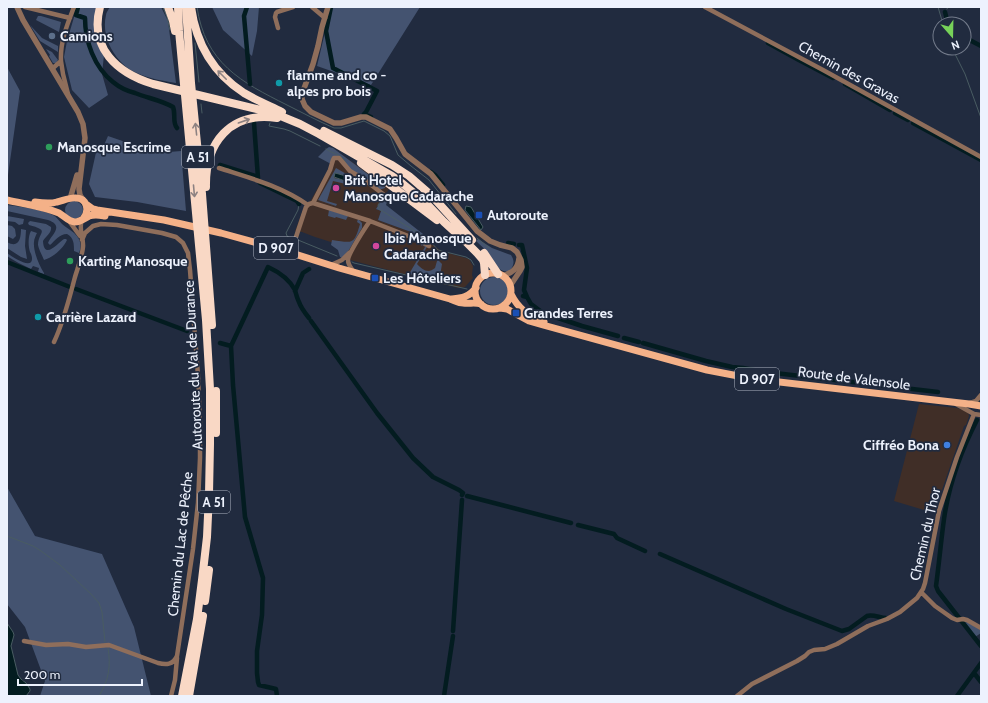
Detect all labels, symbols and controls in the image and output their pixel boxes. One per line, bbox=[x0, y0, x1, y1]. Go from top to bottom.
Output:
north arrow bbox=[932, 16, 972, 56]
place label: Camions bbox=[60, 27, 113, 45]
marker: Camions bbox=[47, 31, 57, 41]
street label: Chemin des Gravas bbox=[795, 37, 903, 107]
text: N bbox=[949, 37, 961, 53]
place label: flamme and co - alpes pro bois bbox=[287, 66, 386, 100]
one-way arrow bbox=[217, 70, 227, 80]
marker: flamme and co - alpes pro bois bbox=[274, 78, 284, 88]
one-way arrow bbox=[238, 116, 250, 124]
one-way arrow bbox=[192, 123, 199, 136]
place label: Manosque Escrime bbox=[57, 138, 171, 156]
marker: Manosque Escrime bbox=[44, 142, 54, 152]
road number: A 51 bbox=[182, 146, 214, 168]
place label: Brit Hotel Manosque Cadarache bbox=[344, 171, 474, 205]
marker: Brit Hotel Manosque Cadarache bbox=[331, 183, 341, 193]
one-way arrow bbox=[190, 184, 198, 197]
place label: Autoroute bbox=[487, 206, 548, 224]
marker: Autoroute bbox=[474, 210, 484, 220]
place label: Ibis Manosque Cadarache bbox=[384, 229, 471, 263]
road number: D 907 bbox=[254, 237, 298, 259]
marker: Ibis Manosque Cadarache bbox=[371, 241, 381, 251]
place label: Karting Manosque bbox=[78, 252, 188, 270]
marker: Karting Manosque bbox=[65, 256, 75, 266]
place label: Les Hôteliers bbox=[383, 269, 461, 287]
marker: Les Hôteliers bbox=[370, 273, 380, 283]
street label: Autoroute du Val de Durance bbox=[180, 280, 206, 450]
place label: Grandes Terres bbox=[524, 304, 613, 322]
place label: Carrière Lazard bbox=[46, 308, 136, 326]
marker: Grandes Terres bbox=[511, 308, 521, 318]
marker: Carrière Lazard bbox=[33, 312, 43, 322]
street label: Route de Valensole bbox=[797, 362, 911, 394]
road number: D 907 bbox=[735, 368, 779, 390]
place label: Ciffréo Bona bbox=[863, 436, 939, 454]
marker: Ciffréo Bona bbox=[942, 440, 952, 450]
street label: Chemin du Lac de Pêche bbox=[163, 471, 197, 617]
street label: Chemin du Thor bbox=[906, 485, 945, 582]
road number: A 51 bbox=[198, 491, 230, 513]
scale bar bbox=[18, 661, 142, 687]
text: 200 m bbox=[24, 667, 60, 682]

